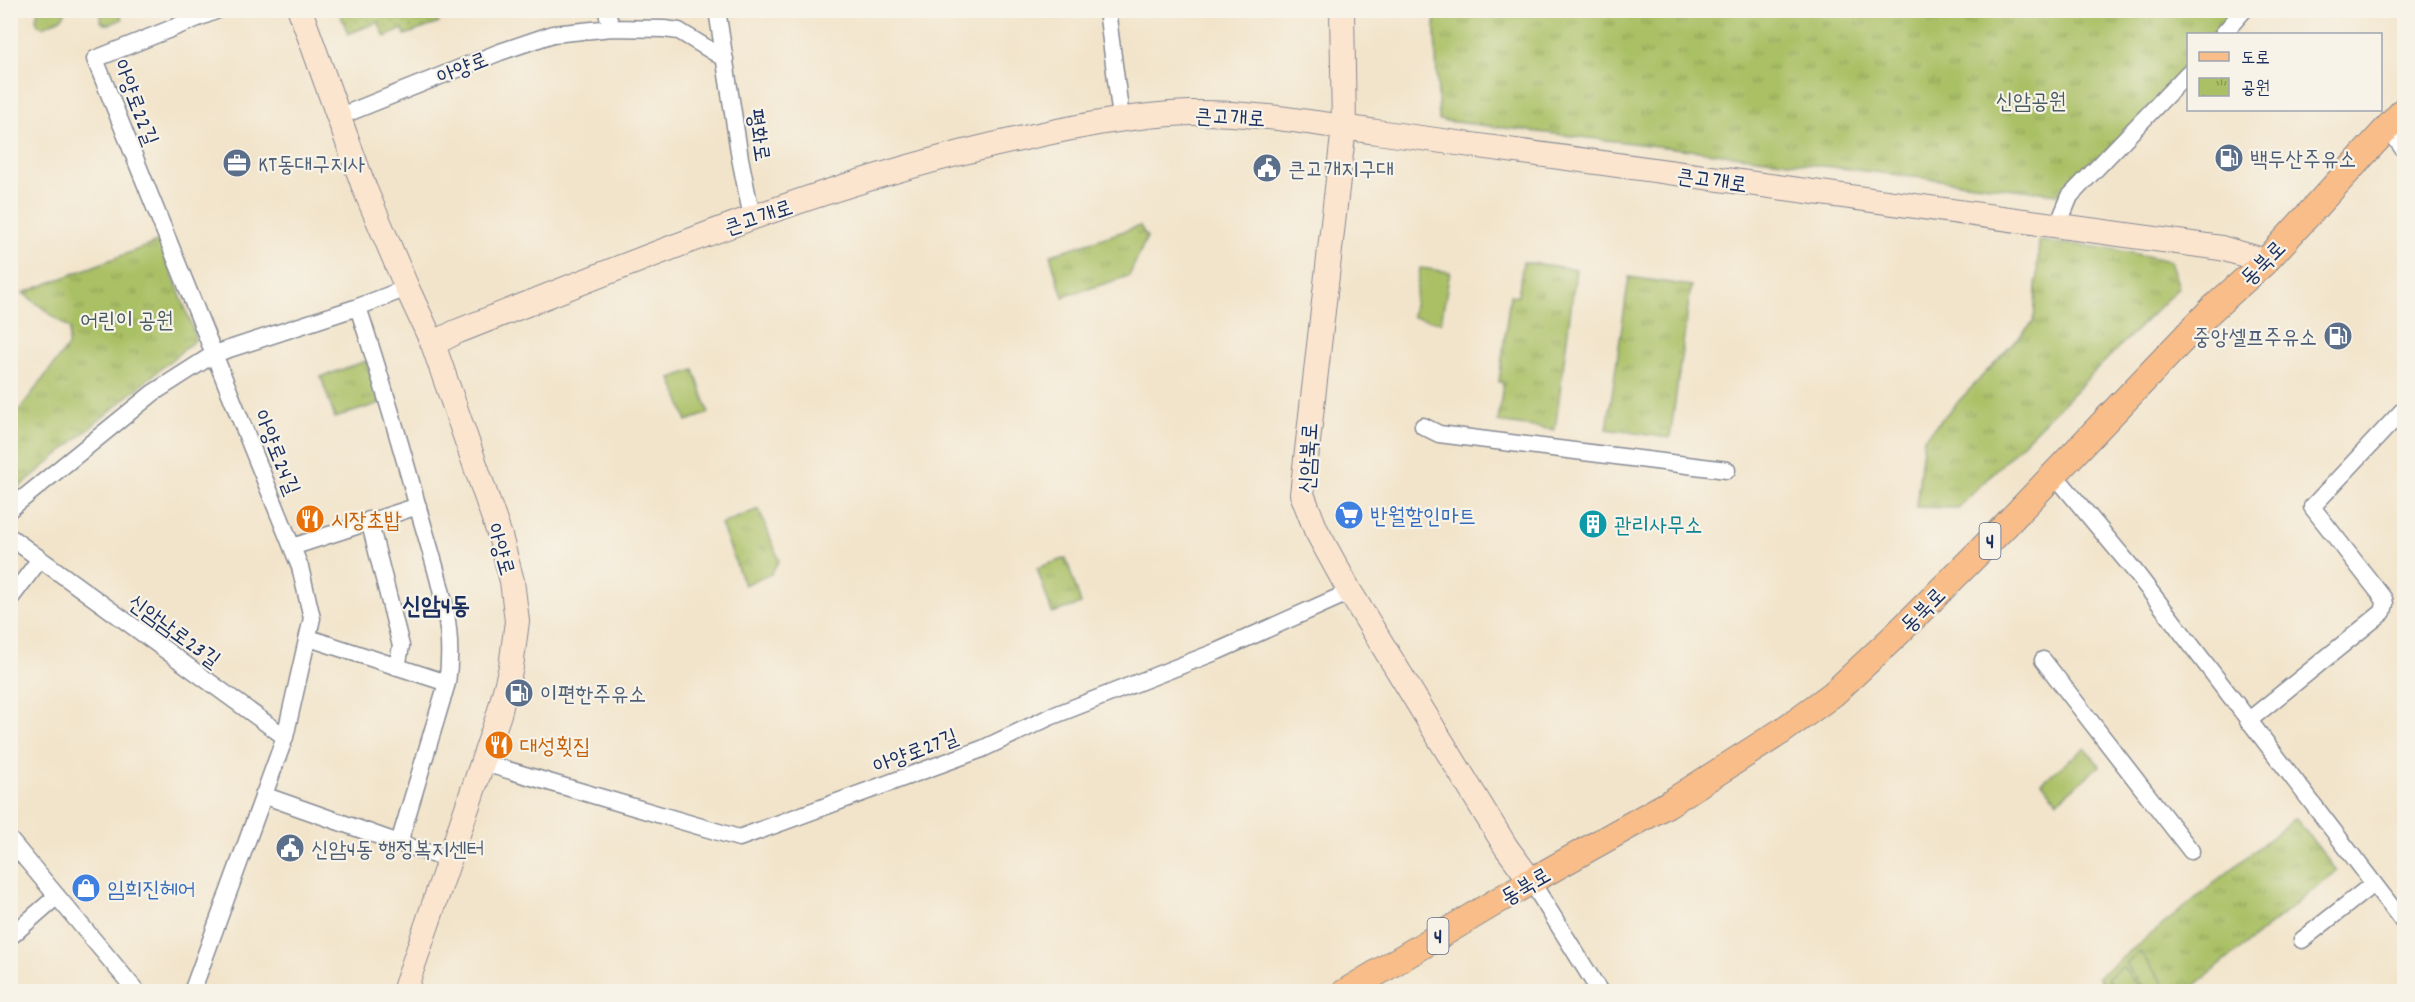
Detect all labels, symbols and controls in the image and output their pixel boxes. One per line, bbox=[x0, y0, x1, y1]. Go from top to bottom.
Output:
legend bbox=[2187, 33, 2382, 111]
street label: 아양로 bbox=[433, 46, 494, 95]
text: 도로 bbox=[2241, 47, 2270, 72]
street label: 아양로22길 bbox=[103, 56, 164, 151]
text: 공원 bbox=[2241, 77, 2270, 102]
park label: 신암공원 bbox=[1996, 88, 2066, 119]
street label: 큰고개로 bbox=[1194, 102, 1266, 137]
street label: 평화로 bbox=[737, 107, 776, 164]
fuel station icon: 백두산주유소 bbox=[2213, 142, 2245, 174]
place label: 백두산주유소 bbox=[2250, 146, 2356, 177]
office icon: KT동대구지사 bbox=[221, 147, 253, 179]
place label: KT동대구지사 bbox=[258, 151, 365, 182]
public building icon: 큰고개지구대 bbox=[1251, 152, 1283, 184]
place label: 큰고개지구대 bbox=[1288, 156, 1394, 187]
street label: 큰고개로 bbox=[1674, 162, 1749, 203]
street label: 큰고개로 bbox=[721, 194, 798, 245]
street label: 동북로 bbox=[2235, 235, 2294, 294]
park label: 어린이 공원 bbox=[80, 307, 174, 338]
fuel station icon: 중앙셀프주유소 bbox=[2322, 320, 2354, 352]
place label: 중앙셀프주유소 bbox=[2193, 324, 2317, 355]
street label: 아양로24길 bbox=[244, 406, 306, 501]
street label: 신암북로 bbox=[1293, 422, 1328, 494]
supermarket icon: 반월할인마트 bbox=[1333, 499, 1365, 531]
restaurant icon: 시장초밥 bbox=[294, 503, 326, 535]
place label: 반월할인마트 bbox=[1370, 503, 1476, 534]
place label: 시장초밥 bbox=[331, 507, 402, 538]
building icon: 관리사무소 bbox=[1577, 508, 1609, 540]
place label: 관리사무소 bbox=[1614, 512, 1703, 543]
street label: 아양로 bbox=[476, 520, 521, 580]
road number: 4 bbox=[1980, 523, 2000, 559]
street label: 동북로 bbox=[1895, 582, 1954, 641]
street label: 신암남로23길 bbox=[120, 589, 226, 677]
district label: 신암4동 bbox=[402, 591, 470, 625]
fuel station icon: 이편한주유소 bbox=[503, 677, 535, 709]
place label: 이편한주유소 bbox=[540, 681, 646, 712]
street label: 아양로27길 bbox=[869, 723, 964, 784]
restaurant icon: 대성횟집 bbox=[483, 729, 515, 761]
place label: 대성횟집 bbox=[520, 733, 591, 764]
public building icon: 신암4동 행정복지센터 bbox=[274, 832, 306, 864]
place label: 신암4동 행정복지센터 bbox=[311, 836, 485, 867]
street label: 동북로 bbox=[1496, 861, 1557, 915]
shop icon: 임희진헤어 bbox=[70, 872, 102, 904]
place label: 임희진헤어 bbox=[107, 876, 196, 907]
road number: 4 bbox=[1428, 918, 1448, 954]

